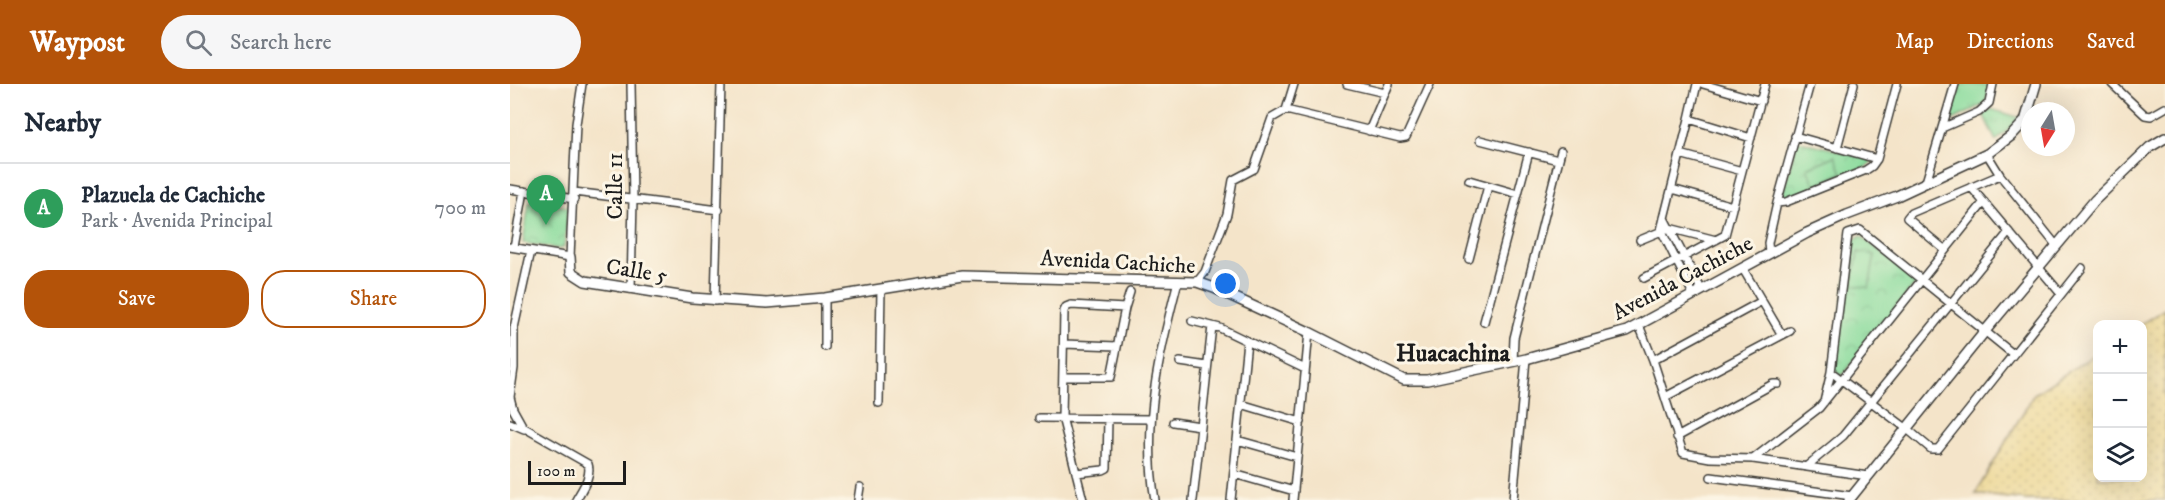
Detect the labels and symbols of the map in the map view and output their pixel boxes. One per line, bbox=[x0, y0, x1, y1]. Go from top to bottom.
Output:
north arrow bbox=[2021, 102, 2075, 156]
street label: Calle 11 bbox=[602, 152, 629, 220]
pin: A bbox=[526, 176, 566, 225]
street label: Avenida Cachiche bbox=[1608, 230, 1758, 327]
street label: Avenida Cachiche bbox=[1040, 245, 1196, 280]
street label: Calle 5 bbox=[604, 253, 669, 290]
your location bbox=[1211, 269, 1240, 298]
district label: Huacachina bbox=[1396, 339, 1511, 369]
scale bar bbox=[528, 458, 626, 486]

